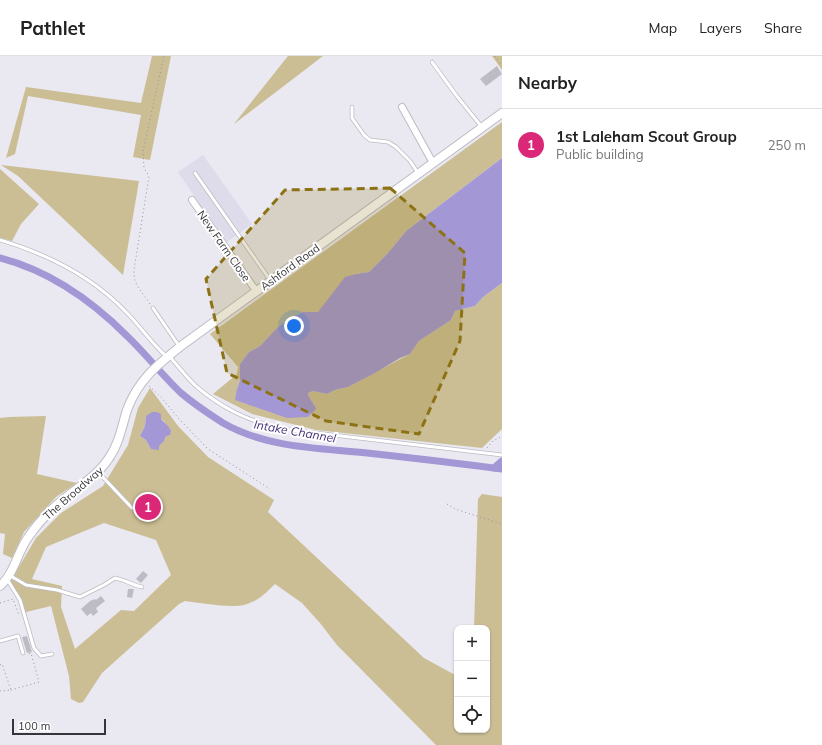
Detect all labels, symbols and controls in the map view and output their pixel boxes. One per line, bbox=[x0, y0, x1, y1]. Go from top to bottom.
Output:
text: Pathlet bbox=[20, 16, 85, 40]
text: Map bbox=[648, 19, 677, 37]
text: Layers bbox=[699, 19, 742, 37]
text: Share bbox=[764, 19, 802, 37]
text: Nearby bbox=[518, 72, 577, 93]
text: 1st Laleham Scout Group bbox=[556, 127, 737, 146]
text: 1 bbox=[527, 137, 535, 153]
text: 250 m bbox=[768, 137, 806, 153]
text: Public building bbox=[556, 146, 644, 162]
street label: New Farm Close bbox=[194, 208, 254, 284]
street label: Ashford Road bbox=[258, 241, 322, 293]
your location bbox=[284, 316, 304, 336]
water label: Intake Channel bbox=[253, 416, 337, 446]
street label: The Broadway bbox=[40, 463, 106, 523]
pin: 1 bbox=[135, 492, 161, 522]
map controls bbox=[454, 625, 490, 733]
button: + bbox=[454, 625, 490, 661]
button: − bbox=[454, 661, 490, 697]
button: locate bbox=[454, 697, 490, 733]
scale bar bbox=[12, 717, 106, 736]
text: 100 m bbox=[18, 719, 50, 733]

